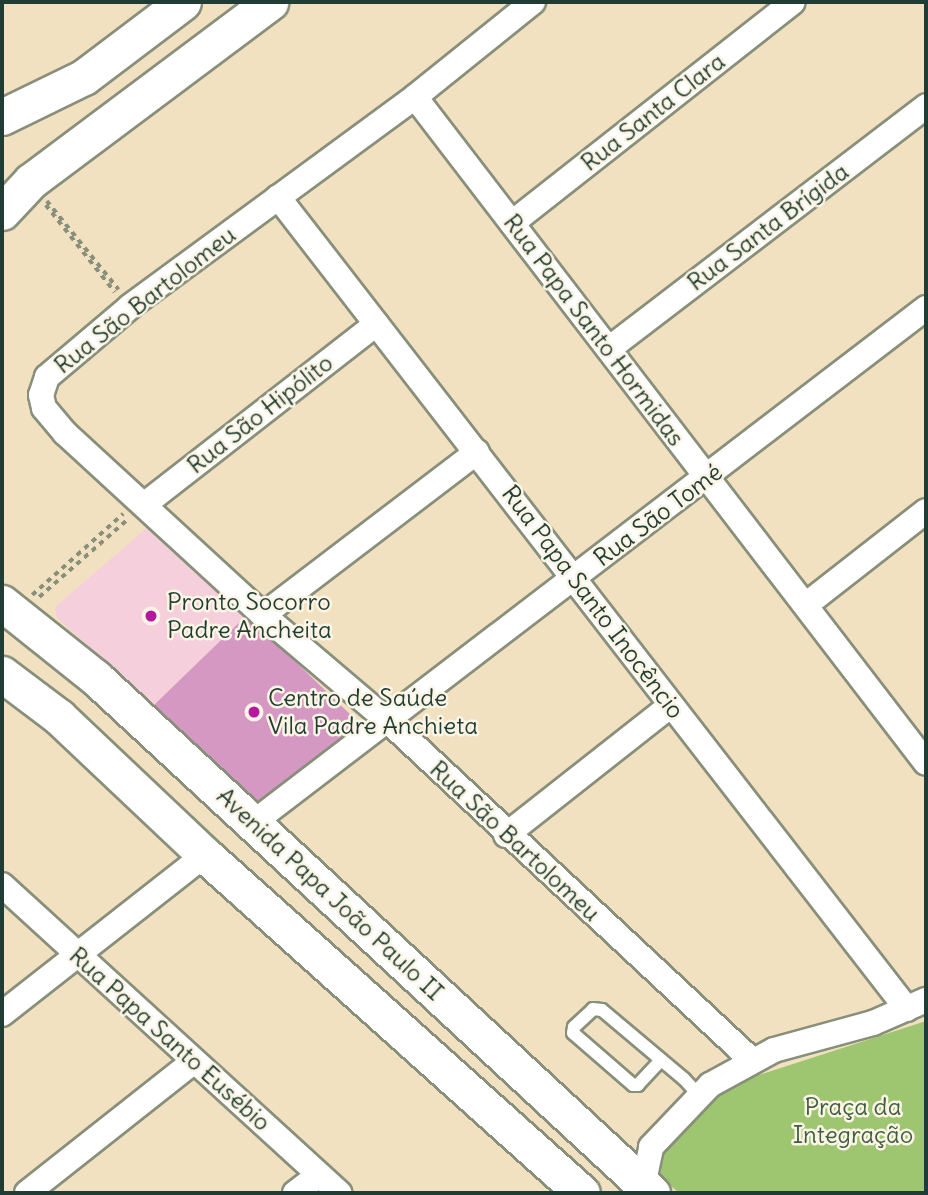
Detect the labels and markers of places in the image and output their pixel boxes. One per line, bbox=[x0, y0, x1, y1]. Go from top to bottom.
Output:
place label: Pronto Socorro Padre Ancheita bbox=[167, 588, 332, 644]
marker: Pronto Socorro Padre Ancheita bbox=[141, 606, 161, 626]
place label: Centro de Saúde Vila Padre Anchieta bbox=[268, 684, 478, 740]
marker: Centro de Saúde Vila Padre Anchieta bbox=[246, 704, 262, 720]

